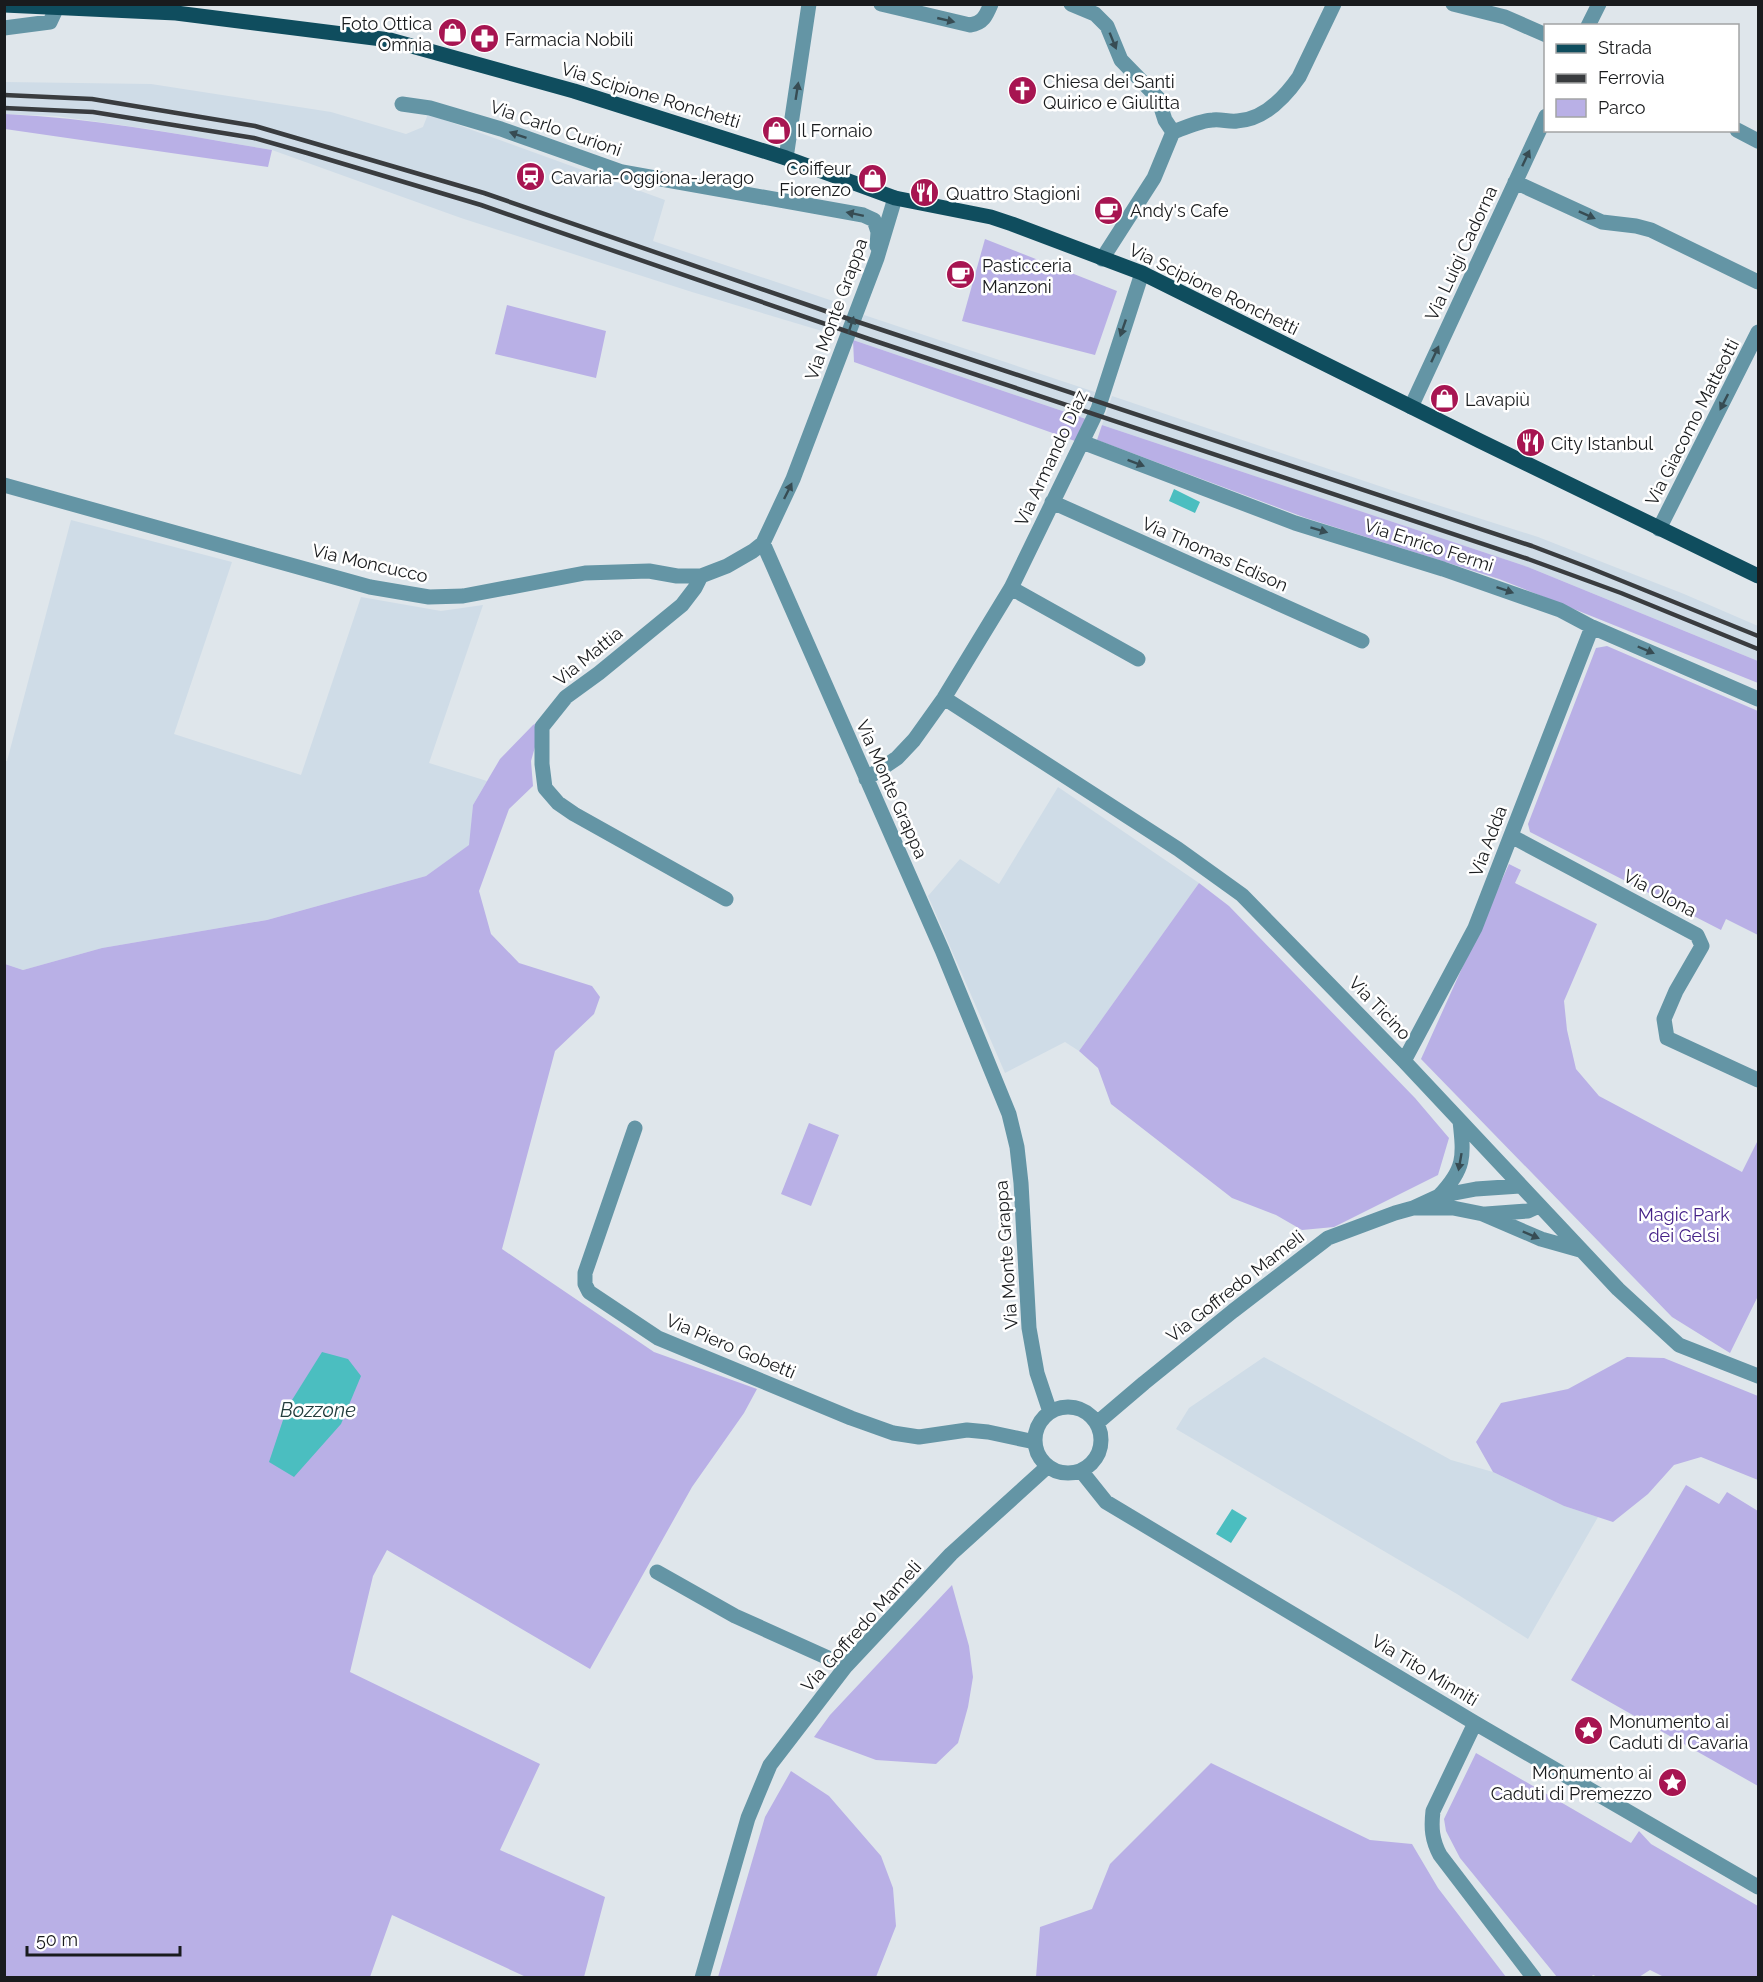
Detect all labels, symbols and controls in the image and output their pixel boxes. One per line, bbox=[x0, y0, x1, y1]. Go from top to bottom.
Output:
place label: Foto Ottica Omnia bbox=[341, 13, 432, 55]
one-way arrow bbox=[936, 15, 955, 25]
shop icon: Foto Ottica Omnia bbox=[437, 17, 469, 49]
pharmacy icon: Farmacia Nobili bbox=[468, 23, 500, 55]
legend bbox=[1544, 24, 1739, 132]
place label: Farmacia Nobili bbox=[505, 29, 633, 50]
one-way arrow bbox=[1109, 32, 1118, 50]
text: Strada bbox=[1598, 37, 1652, 58]
street label: Via Scipione Ronchetti bbox=[559, 58, 743, 132]
text: Ferrovia bbox=[1598, 67, 1665, 88]
place label: Chiesa dei Santi Quirico e Giulitta bbox=[1043, 71, 1180, 113]
church icon: Chiesa dei Santi Quirico e Giulitta bbox=[1006, 75, 1038, 107]
one-way arrow bbox=[792, 82, 801, 101]
street label: Via Carlo Curioni bbox=[488, 96, 624, 160]
text: Parco bbox=[1598, 97, 1646, 118]
shop icon: Il Fornaio bbox=[760, 114, 792, 146]
place label: Il Fornaio bbox=[797, 120, 873, 141]
one-way arrow bbox=[509, 130, 527, 139]
one-way arrow bbox=[1522, 149, 1531, 166]
place label: Coiffeur Fiorenzo bbox=[779, 158, 852, 200]
station icon: Cavaria-Oggiona-Jerago bbox=[514, 161, 546, 193]
shop icon: Coiffeur Fiorenzo bbox=[856, 162, 888, 194]
place label: Cavaria-Oggiona-Jerago bbox=[551, 167, 754, 188]
restaurant icon: Quattro Stagioni bbox=[909, 177, 941, 209]
street label: Via Luigi Cadorna bbox=[1421, 182, 1501, 324]
place label: Quattro Stagioni bbox=[946, 183, 1080, 204]
cafe icon: Andy's Cafe bbox=[1093, 194, 1125, 226]
place label: Andy's Cafe bbox=[1130, 200, 1229, 221]
one-way arrow bbox=[845, 209, 864, 218]
one-way arrow bbox=[1579, 211, 1596, 220]
street label: Via Monte Grappa bbox=[801, 235, 871, 383]
street label: Via Scipione Ronchetti bbox=[1126, 239, 1302, 339]
place label: Pasticceria Manzoni bbox=[982, 255, 1072, 297]
cafe icon: Pasticceria Manzoni bbox=[945, 259, 977, 291]
one-way arrow bbox=[847, 316, 856, 334]
one-way arrow bbox=[1118, 319, 1127, 337]
street label: Via Giacomo Matteotti bbox=[1641, 335, 1743, 509]
one-way arrow bbox=[1431, 345, 1440, 362]
shop icon: Lavapiù bbox=[1428, 383, 1460, 415]
street label: Via Armando Diaz bbox=[1010, 387, 1092, 529]
place label: Lavapiù bbox=[1465, 389, 1530, 410]
one-way arrow bbox=[1719, 394, 1729, 411]
restaurant icon: City Istanbul bbox=[1514, 427, 1546, 459]
place label: City Istanbul bbox=[1551, 433, 1653, 454]
one-way arrow bbox=[1127, 458, 1145, 468]
one-way arrow bbox=[784, 482, 793, 499]
street label: Via Thomas Edison bbox=[1139, 512, 1291, 596]
street label: Via Enrico Fermi bbox=[1362, 514, 1496, 576]
one-way arrow bbox=[1310, 526, 1328, 536]
street label: Via Moncucco bbox=[310, 539, 430, 587]
one-way arrow bbox=[1496, 586, 1514, 596]
street label: Via Mattia bbox=[550, 622, 626, 690]
one-way arrow bbox=[1637, 645, 1655, 655]
street label: Via Monte Grappa bbox=[852, 717, 932, 861]
street label: Via Adda bbox=[1465, 803, 1511, 879]
street label: Via Olona bbox=[1620, 865, 1700, 921]
street label: Via Ticino bbox=[1345, 972, 1416, 1044]
one-way arrow bbox=[1456, 1153, 1465, 1172]
street label: Via Monte Grappa bbox=[990, 1180, 1022, 1330]
park label: Magic Park dei Gelsi bbox=[1638, 1204, 1730, 1246]
street label: Via Goffredo Mameli bbox=[1162, 1226, 1308, 1346]
one-way arrow bbox=[1522, 1231, 1540, 1240]
street label: Via Piero Gobetti bbox=[663, 1309, 799, 1383]
water label: Bozzone bbox=[280, 1398, 356, 1422]
street label: Via Goffredo Mameli bbox=[797, 1556, 925, 1696]
street label: Via Tito Minniti bbox=[1368, 1630, 1482, 1710]
place label: Monumento ai Caduti di Cavaria bbox=[1609, 1711, 1748, 1753]
place icon: Monumento ai Caduti di Cavaria bbox=[1572, 1715, 1604, 1747]
place label: Monumento ai Caduti di Premezzo bbox=[1491, 1762, 1652, 1804]
place icon: Monumento ai Caduti di Premezzo bbox=[1657, 1766, 1689, 1798]
scale bar bbox=[27, 1919, 180, 1957]
text: 50 m bbox=[36, 1929, 78, 1950]

